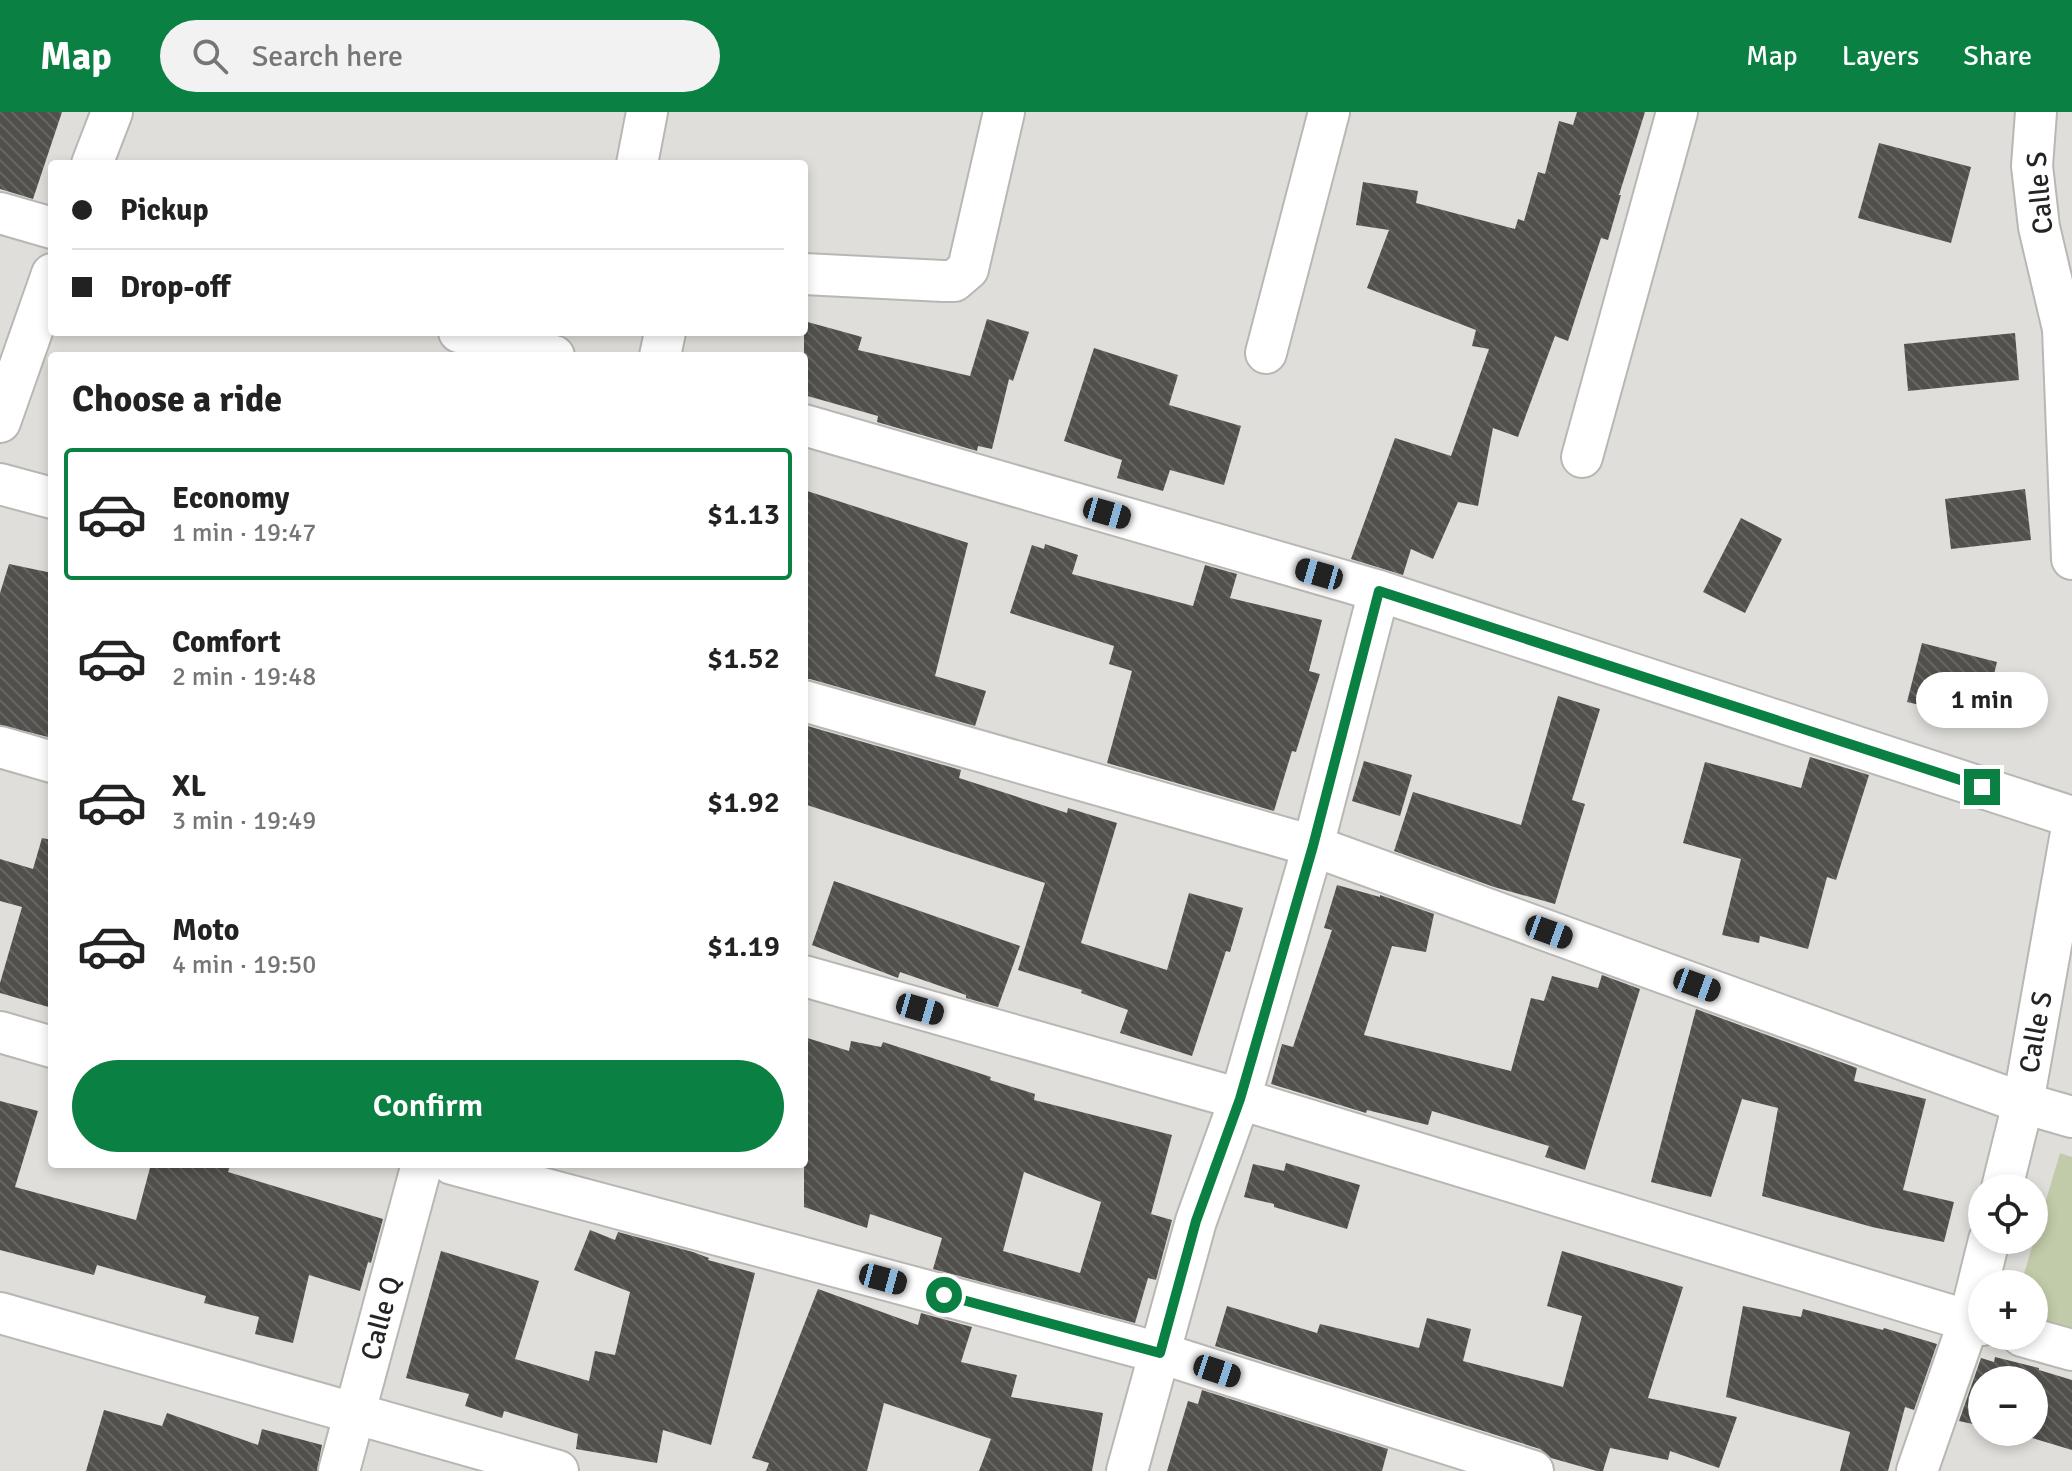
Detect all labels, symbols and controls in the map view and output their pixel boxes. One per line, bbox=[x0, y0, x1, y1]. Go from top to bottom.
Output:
search box bbox=[160, 20, 720, 92]
text: Map bbox=[40, 33, 112, 80]
icon: search bbox=[188, 34, 232, 78]
text: Search here bbox=[252, 38, 403, 75]
text: Map bbox=[1746, 39, 1798, 73]
text: Layers bbox=[1842, 39, 1919, 73]
text: Share bbox=[1963, 39, 2032, 73]
street label: Calle S bbox=[2019, 150, 2061, 235]
text: Pickup bbox=[120, 192, 209, 229]
text: Drop-off bbox=[120, 269, 230, 306]
text: Choose a ride bbox=[72, 377, 282, 422]
icon: car bbox=[76, 478, 148, 550]
text: Economy bbox=[172, 480, 289, 517]
car bbox=[1081, 495, 1133, 531]
text: $1.13 bbox=[707, 496, 780, 533]
text: 1 min · 19:47 bbox=[172, 517, 316, 549]
car bbox=[1293, 556, 1345, 592]
icon: car bbox=[76, 622, 148, 694]
text: Comfort bbox=[172, 624, 281, 661]
text: $1.52 bbox=[707, 640, 780, 677]
text: 2 min · 19:48 bbox=[172, 661, 316, 693]
callout: 1 min bbox=[1916, 671, 2048, 727]
text: 1 min bbox=[1951, 684, 2013, 716]
icon: car bbox=[76, 766, 148, 838]
text: XL bbox=[172, 768, 206, 805]
route end bbox=[1964, 769, 2000, 805]
text: $1.92 bbox=[707, 784, 780, 821]
text: 3 min · 19:49 bbox=[172, 805, 316, 837]
icon: car bbox=[76, 910, 148, 982]
text: Moto bbox=[172, 912, 239, 949]
car bbox=[1522, 913, 1576, 951]
text: $1.19 bbox=[707, 928, 780, 965]
text: 4 min · 19:50 bbox=[172, 949, 316, 981]
car bbox=[1670, 966, 1724, 1004]
street label: Calle S bbox=[2012, 989, 2060, 1076]
car bbox=[894, 991, 946, 1027]
button: Confirm bbox=[72, 1060, 784, 1152]
map controls bbox=[1968, 1174, 2048, 1446]
button: locate bbox=[1968, 1174, 2048, 1254]
car bbox=[857, 1261, 909, 1297]
button: + bbox=[1968, 1270, 2048, 1350]
street label: Calle Q bbox=[354, 1273, 408, 1364]
route start bbox=[926, 1277, 962, 1313]
car bbox=[1190, 1352, 1244, 1390]
button: − bbox=[1968, 1366, 2048, 1446]

